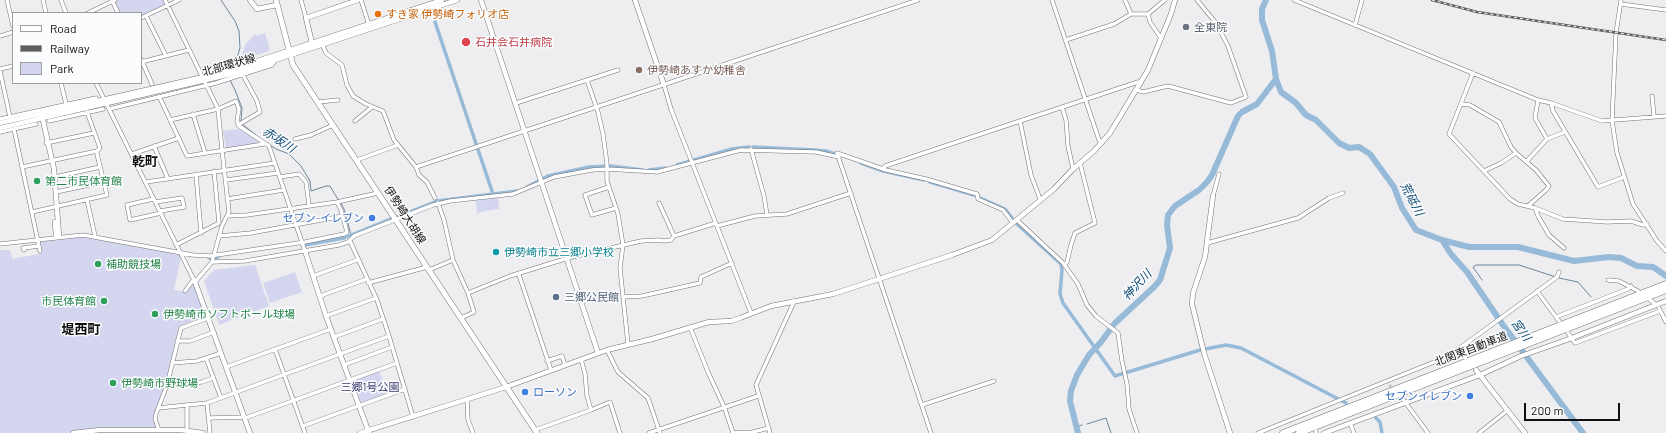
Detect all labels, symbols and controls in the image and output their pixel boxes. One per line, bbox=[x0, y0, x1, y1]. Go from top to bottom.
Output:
place label: すき家 伊勢崎フォリオ店 bbox=[386, 7, 509, 21]
marker: すき家 伊勢崎フォリオ店 bbox=[373, 9, 383, 19]
legend bbox=[12, 12, 142, 84]
place label: 全東院 bbox=[1194, 20, 1227, 34]
text: Road bbox=[50, 21, 77, 35]
marker: 全東院 bbox=[1181, 22, 1191, 32]
place label: 石井会石井病院 bbox=[475, 35, 552, 49]
marker: 石井会石井病院 bbox=[460, 36, 472, 48]
text: Railway bbox=[50, 41, 89, 55]
street label: 北部環状線 bbox=[201, 51, 257, 79]
text: Park bbox=[50, 61, 74, 75]
place label: 伊勢崎あすか幼稚舎 bbox=[647, 63, 746, 77]
marker: 伊勢崎あすか幼稚舎 bbox=[634, 65, 644, 75]
water label: 赤坂川 bbox=[260, 124, 298, 156]
district label: 乾町 bbox=[132, 154, 158, 170]
place label: 第二市民体育館 bbox=[45, 174, 122, 188]
marker: 第二市民体育館 bbox=[32, 176, 42, 186]
water label: 荒砥川 bbox=[1397, 180, 1427, 218]
street label: 伊勢崎大胡線 bbox=[381, 184, 429, 246]
place label: セブン-イレブン bbox=[283, 211, 364, 225]
marker: セブン-イレブン bbox=[367, 213, 377, 223]
place label: 伊勢崎市立三郷小学校 bbox=[504, 245, 614, 259]
marker: 伊勢崎市立三郷小学校 bbox=[491, 247, 501, 257]
place label: 補助競技場 bbox=[106, 257, 161, 271]
marker: 補助競技場 bbox=[93, 259, 103, 269]
water label: 神沢川 bbox=[1119, 267, 1155, 303]
place label: 三郷公民館 bbox=[564, 290, 619, 304]
marker: 三郷公民館 bbox=[551, 292, 561, 302]
place label: 市民体育館 bbox=[41, 294, 96, 308]
marker: 市民体育館 bbox=[99, 296, 109, 306]
place label: 伊勢崎市ソフトボール球場 bbox=[163, 307, 295, 321]
marker: 伊勢崎市ソフトボール球場 bbox=[150, 309, 160, 319]
water label: 宮川 bbox=[1508, 316, 1534, 344]
district label: 堤西町 bbox=[62, 322, 100, 338]
street label: 北関東自動車道 bbox=[1433, 329, 1509, 369]
place label: 伊勢崎市野球場 bbox=[121, 376, 198, 390]
marker: 伊勢崎市野球場 bbox=[108, 378, 118, 388]
park label: 三郷1号公園 bbox=[341, 380, 399, 394]
place label: ローソン bbox=[533, 385, 577, 399]
marker: ローソン bbox=[520, 387, 530, 397]
place label: セブンイレブン bbox=[1385, 389, 1462, 403]
marker: セブンイレブン bbox=[1465, 391, 1475, 401]
scale bar bbox=[1526, 395, 1622, 421]
text: 200 m bbox=[1531, 403, 1563, 417]

